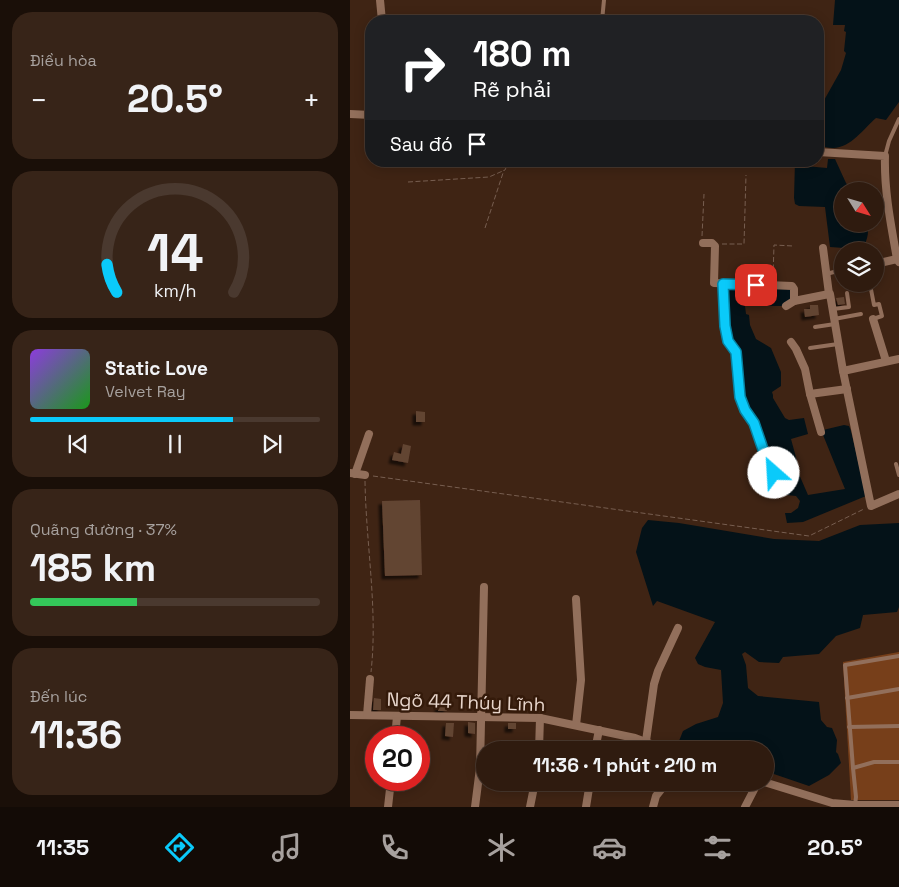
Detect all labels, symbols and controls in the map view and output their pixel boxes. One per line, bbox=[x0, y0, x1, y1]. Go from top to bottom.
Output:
text: 180 m bbox=[473, 32, 571, 76]
icon: right bbox=[390, 35, 455, 100]
text: Điều hòa bbox=[30, 50, 97, 71]
text: 20.5° bbox=[127, 75, 223, 123]
text: Rẽ phải bbox=[473, 75, 551, 103]
text: − bbox=[30, 82, 47, 118]
text: + bbox=[303, 82, 320, 118]
icon: arrive bbox=[463, 130, 491, 158]
text: Sau đó bbox=[390, 132, 453, 157]
north arrow bbox=[834, 182, 884, 232]
map controls bbox=[834, 182, 884, 292]
text: 14 bbox=[147, 220, 203, 286]
button: layers bbox=[834, 242, 884, 292]
pin bbox=[735, 264, 777, 306]
icon: arrive bbox=[742, 271, 770, 299]
text: km/h bbox=[154, 279, 196, 302]
text: Static Love bbox=[105, 356, 208, 381]
text: Velvet Ray bbox=[105, 381, 186, 402]
icon: previous bbox=[64, 430, 92, 458]
icon: pause bbox=[161, 430, 189, 458]
icon: next bbox=[258, 430, 286, 458]
position arrow bbox=[747, 446, 799, 498]
text: Quãng đường · 37% bbox=[30, 519, 177, 540]
text: 185 km bbox=[30, 544, 156, 592]
text: Đến lúc bbox=[30, 686, 87, 707]
street label: Ngõ 44 Thúy Lĩnh bbox=[386, 687, 546, 717]
text: 11:36 bbox=[30, 711, 122, 759]
speed limit sign: 20 bbox=[365, 726, 430, 791]
text: 11:36 · 1 phút · 210 m bbox=[533, 753, 717, 778]
icon: directions bbox=[162, 830, 197, 865]
icon: music bbox=[269, 830, 304, 865]
icon: phone bbox=[377, 830, 412, 865]
icon: climate bbox=[484, 830, 519, 865]
icon: car bbox=[592, 830, 627, 865]
icon: filters bbox=[700, 830, 735, 865]
text: 11:35 bbox=[36, 833, 89, 861]
text: 20.5° bbox=[807, 833, 863, 861]

